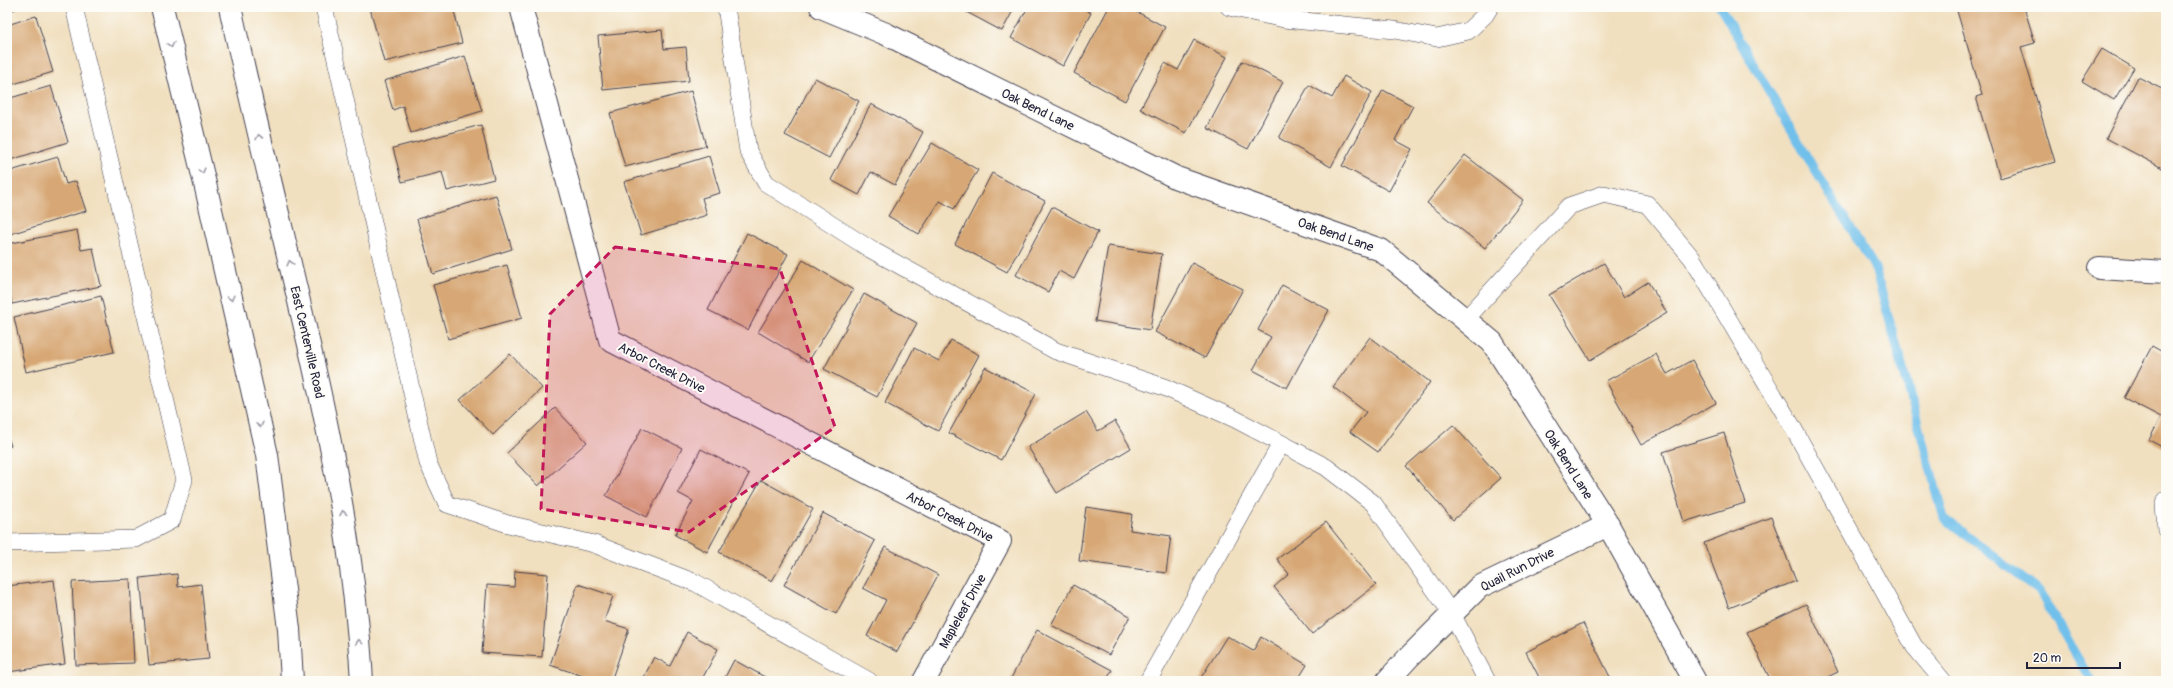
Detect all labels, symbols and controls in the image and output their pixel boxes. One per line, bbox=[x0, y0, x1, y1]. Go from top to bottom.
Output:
one-way arrow bbox=[166, 42, 174, 48]
street label: Oak Bend Lane bbox=[998, 85, 1077, 135]
one-way arrow bbox=[256, 133, 264, 140]
one-way arrow bbox=[197, 167, 206, 174]
street label: Oak Bend Lane bbox=[1296, 214, 1376, 256]
one-way arrow bbox=[286, 260, 295, 267]
street label: East Centerville Road bbox=[286, 284, 328, 400]
one-way arrow bbox=[227, 295, 235, 301]
street label: Arbor Creek Drive bbox=[616, 339, 708, 397]
one-way arrow bbox=[255, 421, 263, 428]
street label: Oak Bend Lane bbox=[1540, 427, 1596, 503]
street label: Arbor Creek Drive bbox=[904, 488, 996, 546]
one-way arrow bbox=[340, 510, 348, 516]
street label: Quail Run Drive bbox=[1478, 544, 1558, 595]
street label: Mapleleaf Drive bbox=[936, 571, 990, 651]
one-way arrow bbox=[355, 639, 364, 645]
scale bar bbox=[2027, 644, 2120, 670]
text: 20 m bbox=[2033, 651, 2062, 666]

